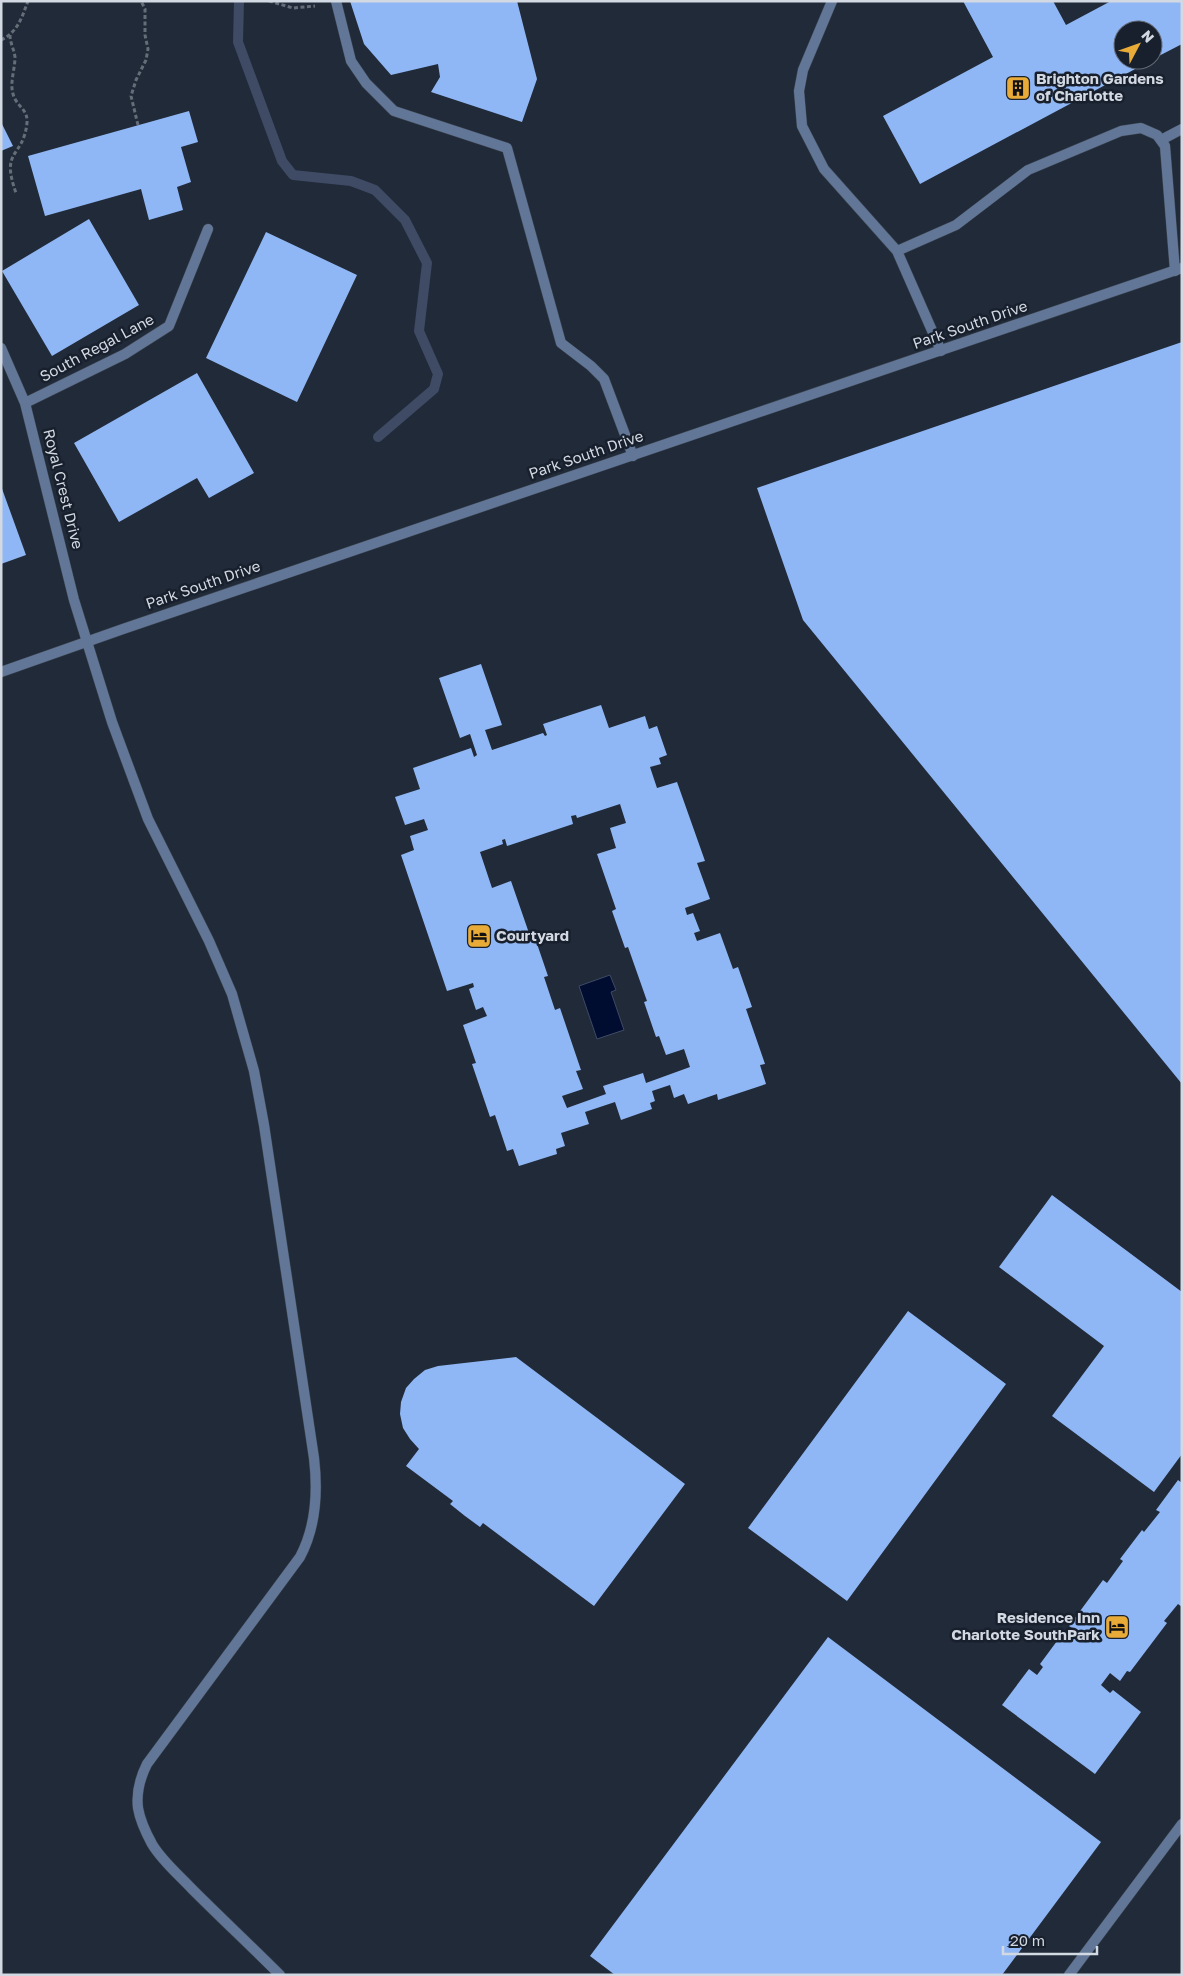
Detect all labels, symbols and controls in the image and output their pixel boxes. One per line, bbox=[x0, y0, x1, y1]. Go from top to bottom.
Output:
north arrow bbox=[1113, 20, 1163, 70]
text: N bbox=[1138, 27, 1158, 46]
place label: Brighton Gardens of Charlotte bbox=[1036, 69, 1164, 104]
building icon: Brighton Gardens of Charlotte bbox=[1005, 75, 1031, 101]
street label: Park South Drive bbox=[910, 296, 1030, 352]
street label: South Regal Lane bbox=[36, 309, 157, 385]
street label: Park South Drive bbox=[526, 426, 646, 482]
street label: Royal Crest Drive bbox=[40, 427, 88, 551]
street label: Park South Drive bbox=[143, 556, 263, 612]
hotel icon: Courtyard bbox=[466, 923, 492, 949]
place label: Courtyard bbox=[496, 926, 569, 944]
place label: Residence Inn Charlotte SouthPark bbox=[951, 1608, 1100, 1643]
hotel icon: Residence Inn Charlotte SouthPark bbox=[1104, 1614, 1130, 1640]
scale bar bbox=[1003, 1924, 1097, 1956]
text: 20 m bbox=[1010, 1931, 1045, 1949]

